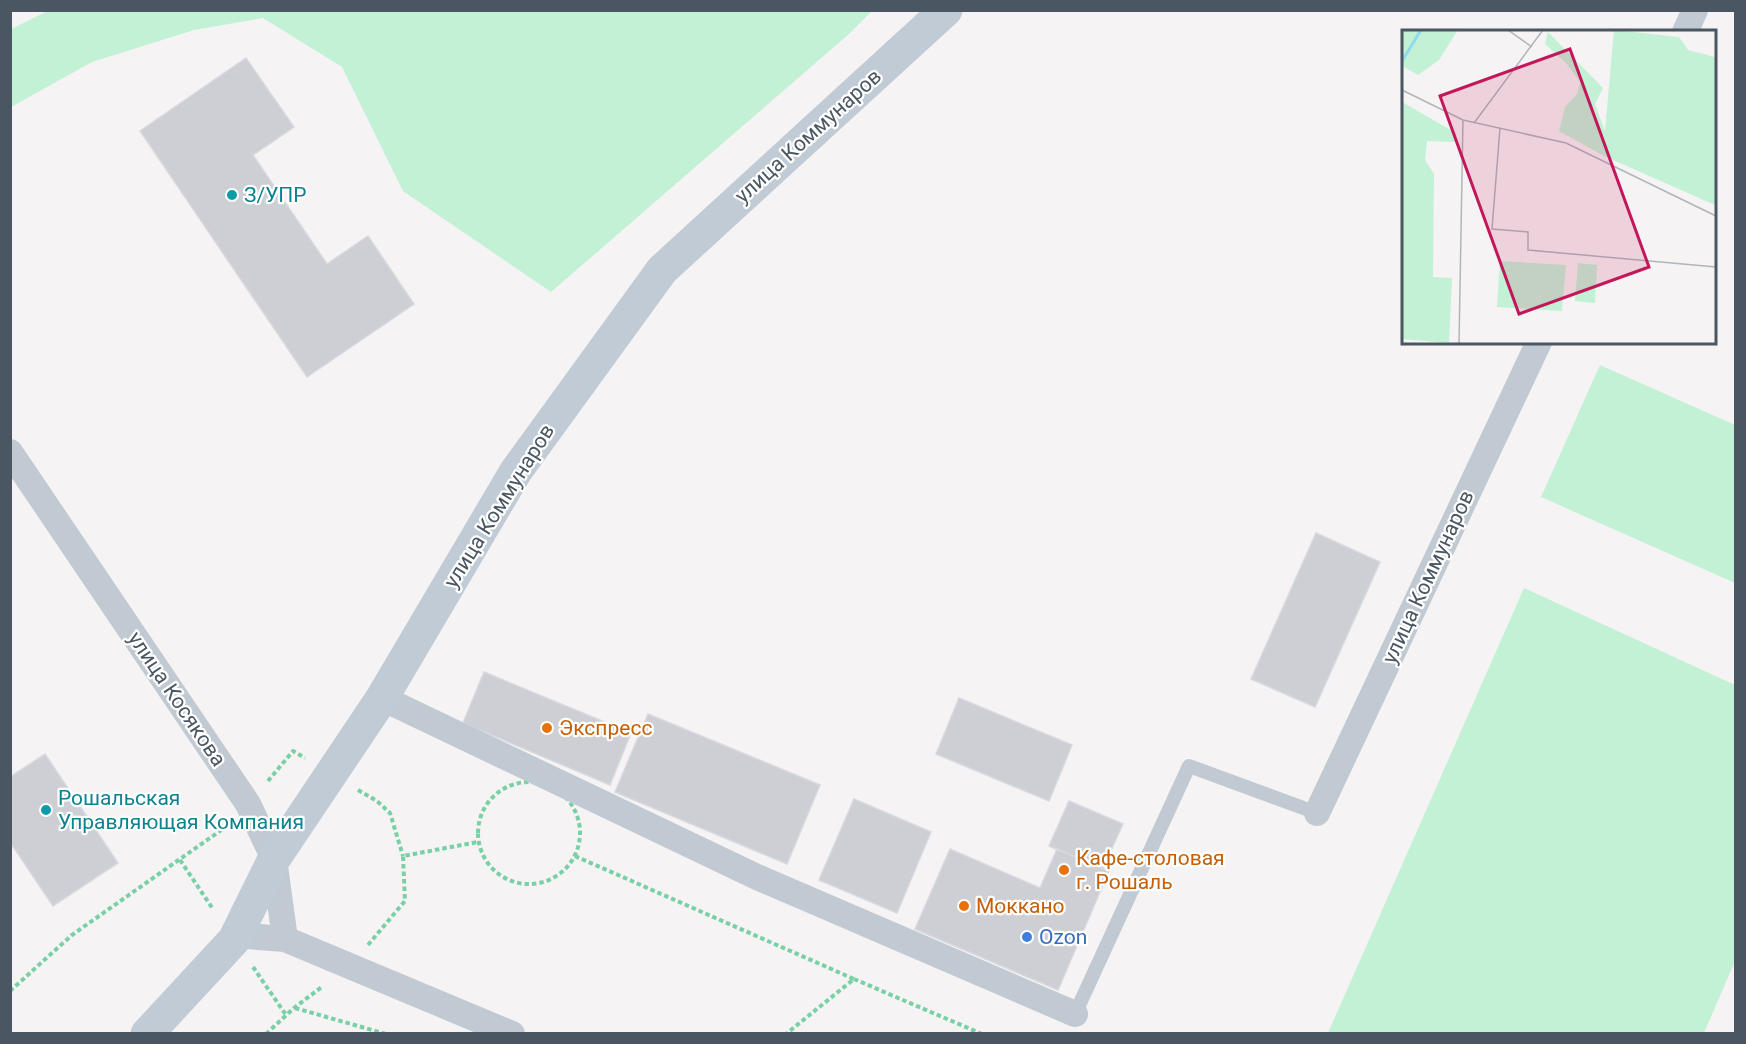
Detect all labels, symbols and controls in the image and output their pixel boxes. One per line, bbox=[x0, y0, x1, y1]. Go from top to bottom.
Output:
inset map bbox=[1402, 30, 1716, 344]
street label: улица Коммунаров bbox=[730, 64, 886, 208]
place label: З/УПР bbox=[244, 183, 307, 207]
marker: З/УПР bbox=[225, 188, 239, 202]
street label: улица Коммунаров bbox=[439, 420, 559, 592]
street label: улица Коммунаров bbox=[1377, 487, 1479, 667]
street label: улица Косякова bbox=[123, 627, 231, 771]
place label: Экспресс bbox=[559, 716, 652, 740]
marker: Экспресс bbox=[540, 721, 554, 735]
place label: Рошальская Управляющая Компания bbox=[58, 786, 304, 834]
marker: Рошальская Управляющая Компания bbox=[39, 803, 53, 817]
place label: Кафе-столовая г. Рошаль bbox=[1076, 846, 1225, 894]
marker: Кафе-столовая г. Рошаль bbox=[1057, 863, 1071, 877]
place label: Моккано bbox=[976, 894, 1065, 918]
marker: Моккано bbox=[957, 899, 971, 913]
place label: Ozon bbox=[1039, 925, 1087, 949]
marker: Ozon bbox=[1020, 930, 1034, 944]

